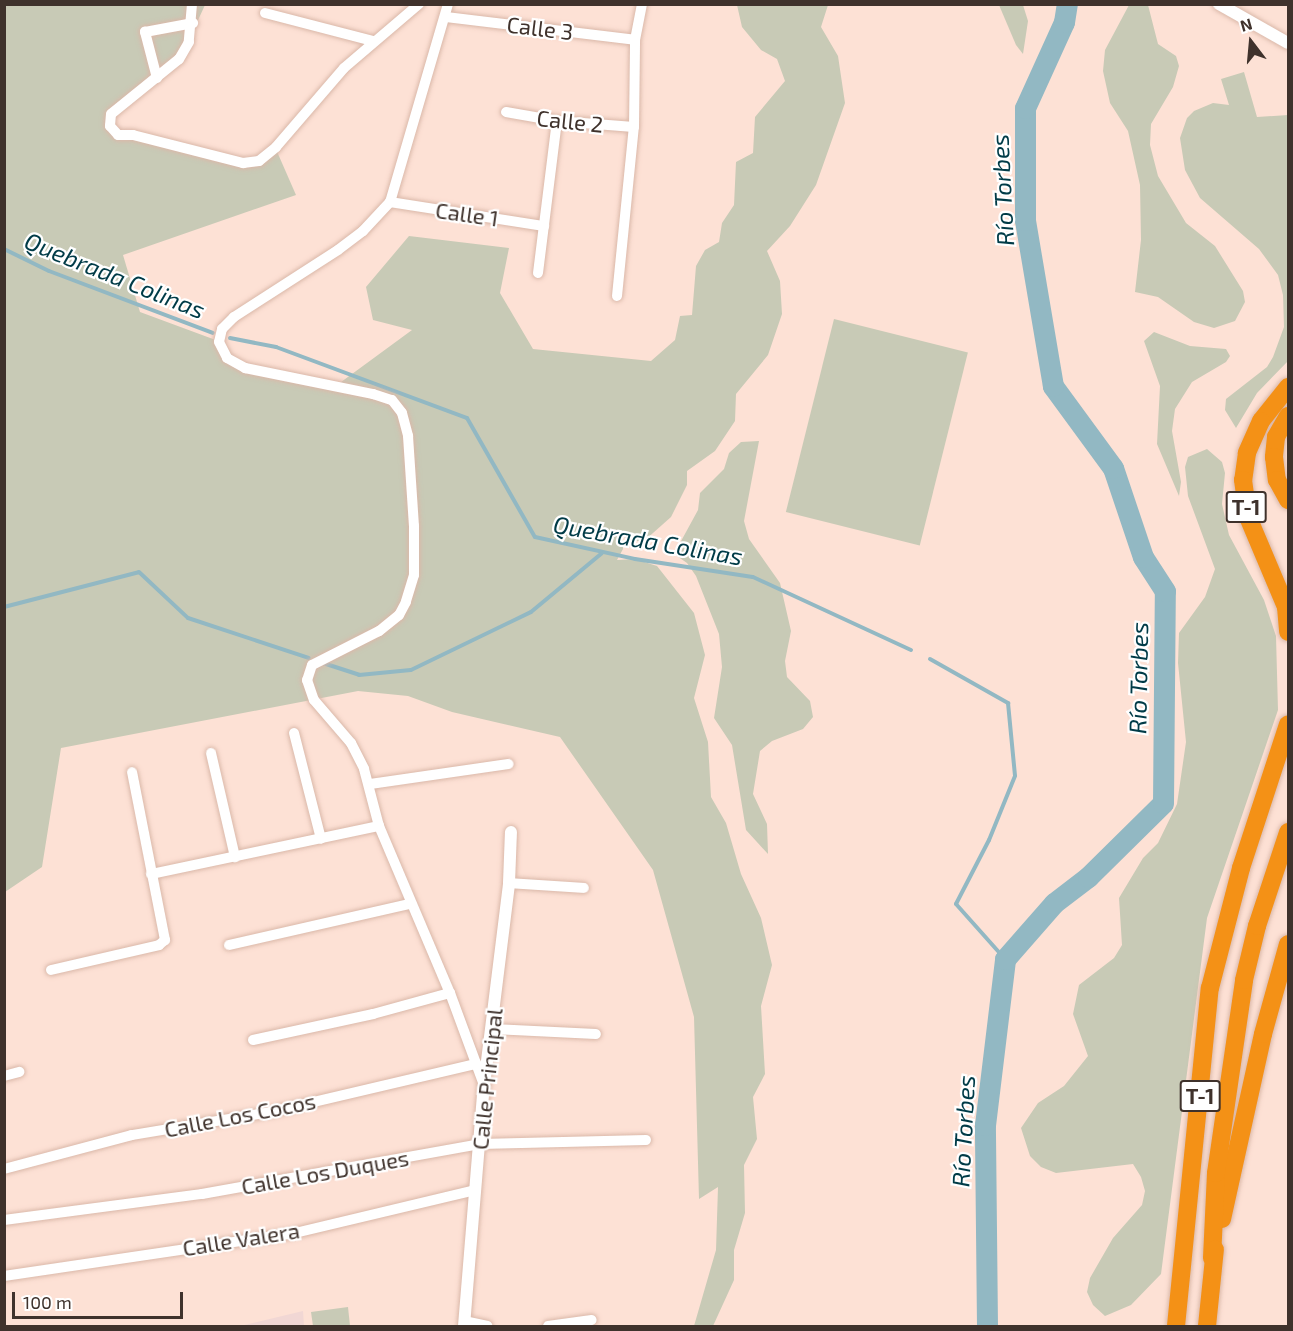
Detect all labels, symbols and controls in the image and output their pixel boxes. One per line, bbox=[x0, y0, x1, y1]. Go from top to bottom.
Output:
street label: Calle 3 bbox=[505, 11, 575, 45]
north arrow bbox=[1221, 12, 1281, 72]
text: N bbox=[1238, 13, 1254, 35]
street label: Calle 2 bbox=[535, 104, 605, 138]
water label: Río Torbes bbox=[985, 133, 1019, 247]
street label: Calle 1 bbox=[434, 197, 500, 231]
water label: Quebrada Colinas bbox=[21, 226, 209, 324]
road number: T-1 bbox=[1225, 489, 1267, 525]
water label: Quebrada Colinas bbox=[551, 509, 745, 571]
water label: Río Torbes bbox=[1123, 621, 1153, 735]
street label: Calle Principal bbox=[466, 1007, 508, 1151]
water label: Río Torbes bbox=[946, 1074, 980, 1188]
road number: T-1 bbox=[1179, 1078, 1221, 1114]
street label: Calle Los Cocos bbox=[162, 1087, 318, 1143]
street label: Calle Los Duques bbox=[239, 1144, 411, 1200]
street label: Calle Valera bbox=[180, 1217, 302, 1261]
scale bar bbox=[15, 1280, 186, 1318]
text: 100 m bbox=[23, 1291, 72, 1313]

